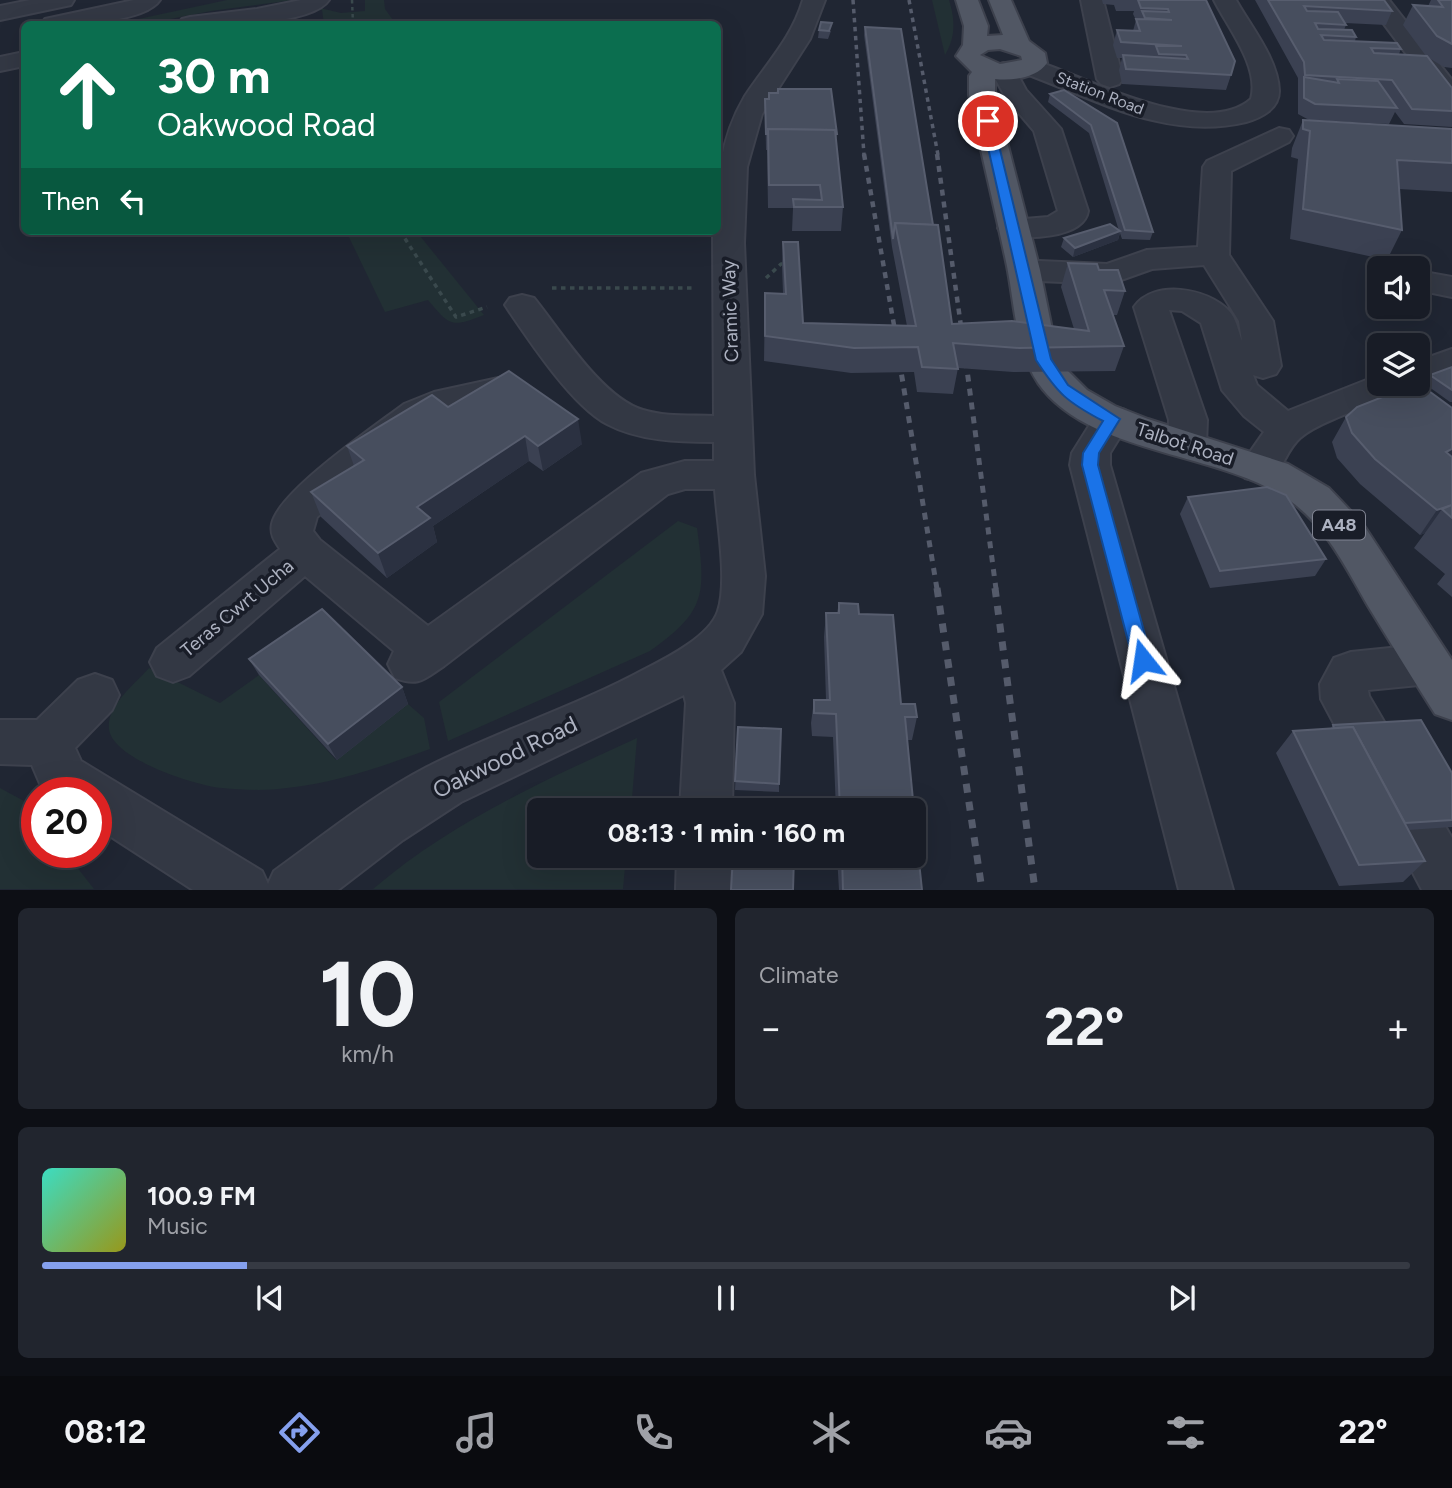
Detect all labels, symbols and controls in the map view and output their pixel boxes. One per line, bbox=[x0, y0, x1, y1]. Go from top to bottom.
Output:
text: 30 m bbox=[157, 46, 270, 105]
icon: ahead bbox=[42, 49, 133, 140]
street label: Station Road bbox=[1053, 68, 1147, 118]
pin bbox=[958, 91, 1018, 151]
icon: arrive bbox=[969, 102, 1007, 140]
text: Oakwood Road bbox=[157, 106, 376, 144]
icon: left bbox=[114, 182, 152, 220]
text: Then bbox=[42, 185, 100, 217]
map controls bbox=[1367, 256, 1430, 396]
button: sound bbox=[1367, 256, 1430, 319]
street label: Cramic Way bbox=[717, 259, 743, 363]
button: layers bbox=[1367, 333, 1430, 396]
street label: Talbot Road bbox=[1133, 417, 1237, 471]
road number: A48 bbox=[1313, 510, 1365, 540]
street label: Teras Cwrt Ucha bbox=[176, 554, 298, 662]
position arrow bbox=[1106, 623, 1180, 697]
street label: Oakwood Road bbox=[428, 710, 582, 804]
speed limit sign: 20 bbox=[21, 777, 112, 868]
text: 08:13 · 1 min · 160 m bbox=[608, 817, 845, 849]
text: 10 bbox=[319, 940, 416, 1049]
text: Climate bbox=[759, 961, 838, 989]
text: 22° bbox=[1045, 996, 1124, 1058]
text: − bbox=[759, 1005, 783, 1051]
text: + bbox=[1386, 1005, 1410, 1051]
text: km/h bbox=[341, 1040, 394, 1068]
text: 100.9 FM bbox=[147, 1180, 256, 1212]
text: Music bbox=[147, 1212, 208, 1240]
icon: previous bbox=[251, 1279, 289, 1317]
icon: pause bbox=[707, 1279, 745, 1317]
icon: next bbox=[1163, 1279, 1201, 1317]
icon: directions bbox=[275, 1408, 324, 1457]
icon: music bbox=[452, 1408, 501, 1457]
icon: phone bbox=[629, 1408, 678, 1457]
icon: climate bbox=[807, 1408, 856, 1457]
icon: car bbox=[984, 1408, 1033, 1457]
icon: filters bbox=[1161, 1408, 1210, 1457]
text: 08:12 bbox=[64, 1413, 146, 1451]
text: 22° bbox=[1339, 1413, 1388, 1451]

